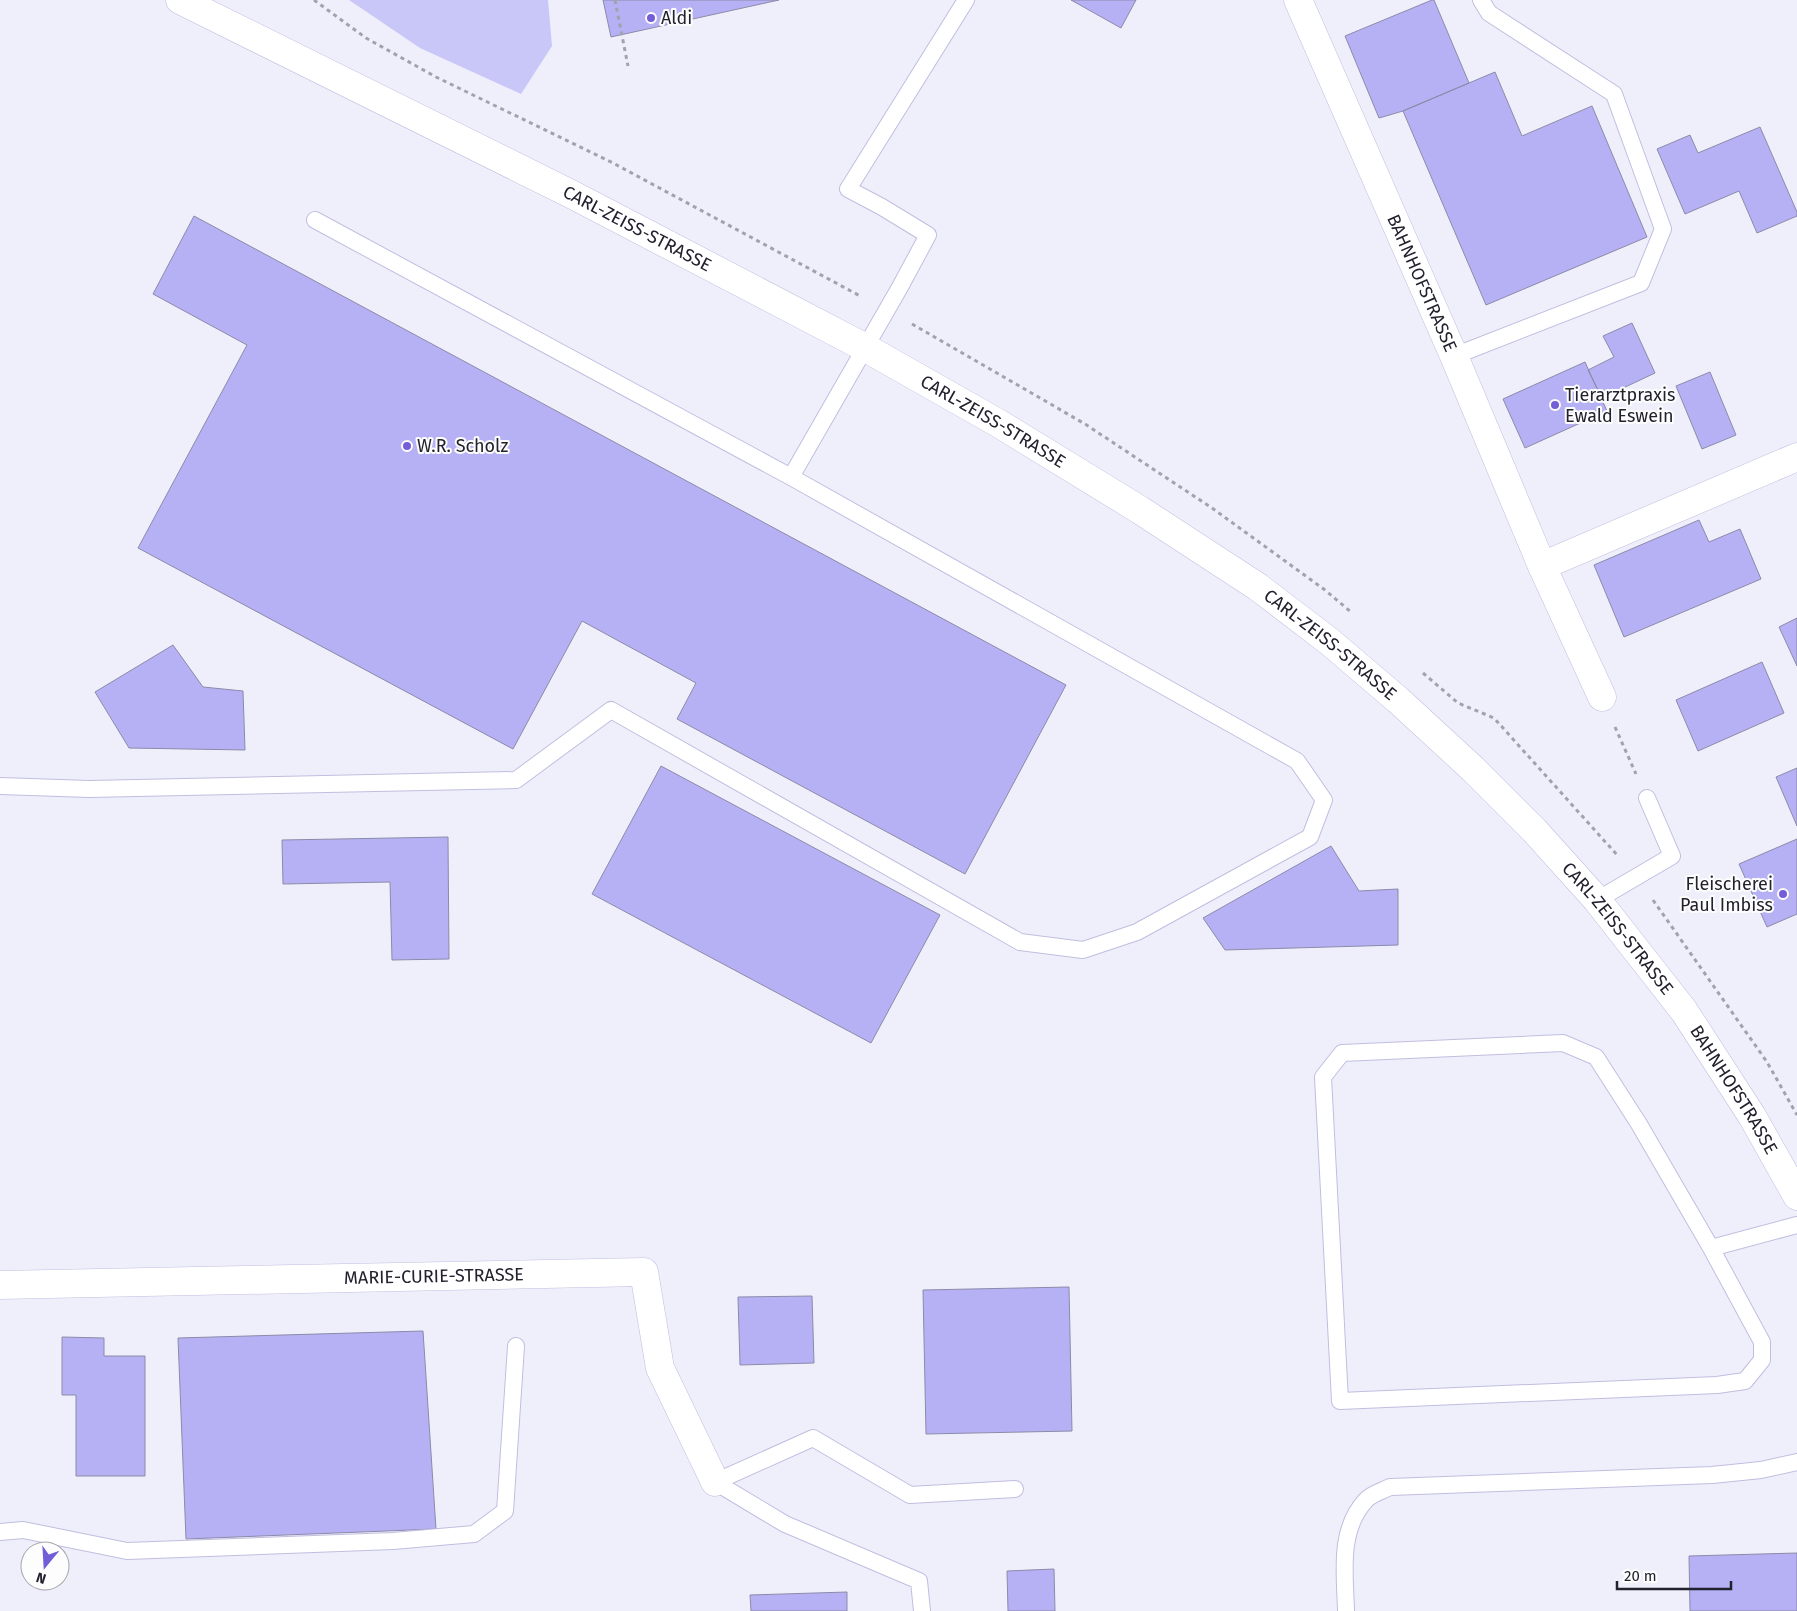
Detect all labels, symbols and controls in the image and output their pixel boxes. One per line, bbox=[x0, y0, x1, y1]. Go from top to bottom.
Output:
place label: Aldi bbox=[661, 7, 692, 29]
marker: Aldi bbox=[645, 12, 657, 24]
street label: CARL-ZEISS-STRASSE bbox=[559, 181, 715, 276]
street label: BAHNHOFSTRASSE bbox=[1382, 211, 1462, 355]
street label: CARL-ZEISS-STRASSE bbox=[917, 370, 1070, 473]
place label: Tierarztpraxis Ewald Eswein bbox=[1565, 384, 1675, 427]
marker: Tierarztpraxis Ewald Eswein bbox=[1549, 399, 1561, 411]
place label: W.R. Scholz bbox=[417, 435, 509, 457]
marker: W.R. Scholz bbox=[401, 440, 413, 452]
street label: CARL-ZEISS-STRASSE bbox=[1259, 584, 1401, 705]
street label: CARL-ZEISS-STRASSE bbox=[1557, 858, 1678, 999]
place label: Fleischerei Paul Imbiss bbox=[1680, 873, 1773, 916]
marker: Fleischerei Paul Imbiss bbox=[1777, 888, 1789, 900]
street label: BAHNHOFSTRASSE bbox=[1685, 1021, 1782, 1158]
street label: MARIE-CURIE-STRASSE bbox=[344, 1263, 524, 1289]
north arrow bbox=[20, 1541, 70, 1591]
scale bar bbox=[1617, 1558, 1731, 1590]
text: 20 m bbox=[1624, 1567, 1657, 1585]
text: N bbox=[34, 1568, 48, 1587]

